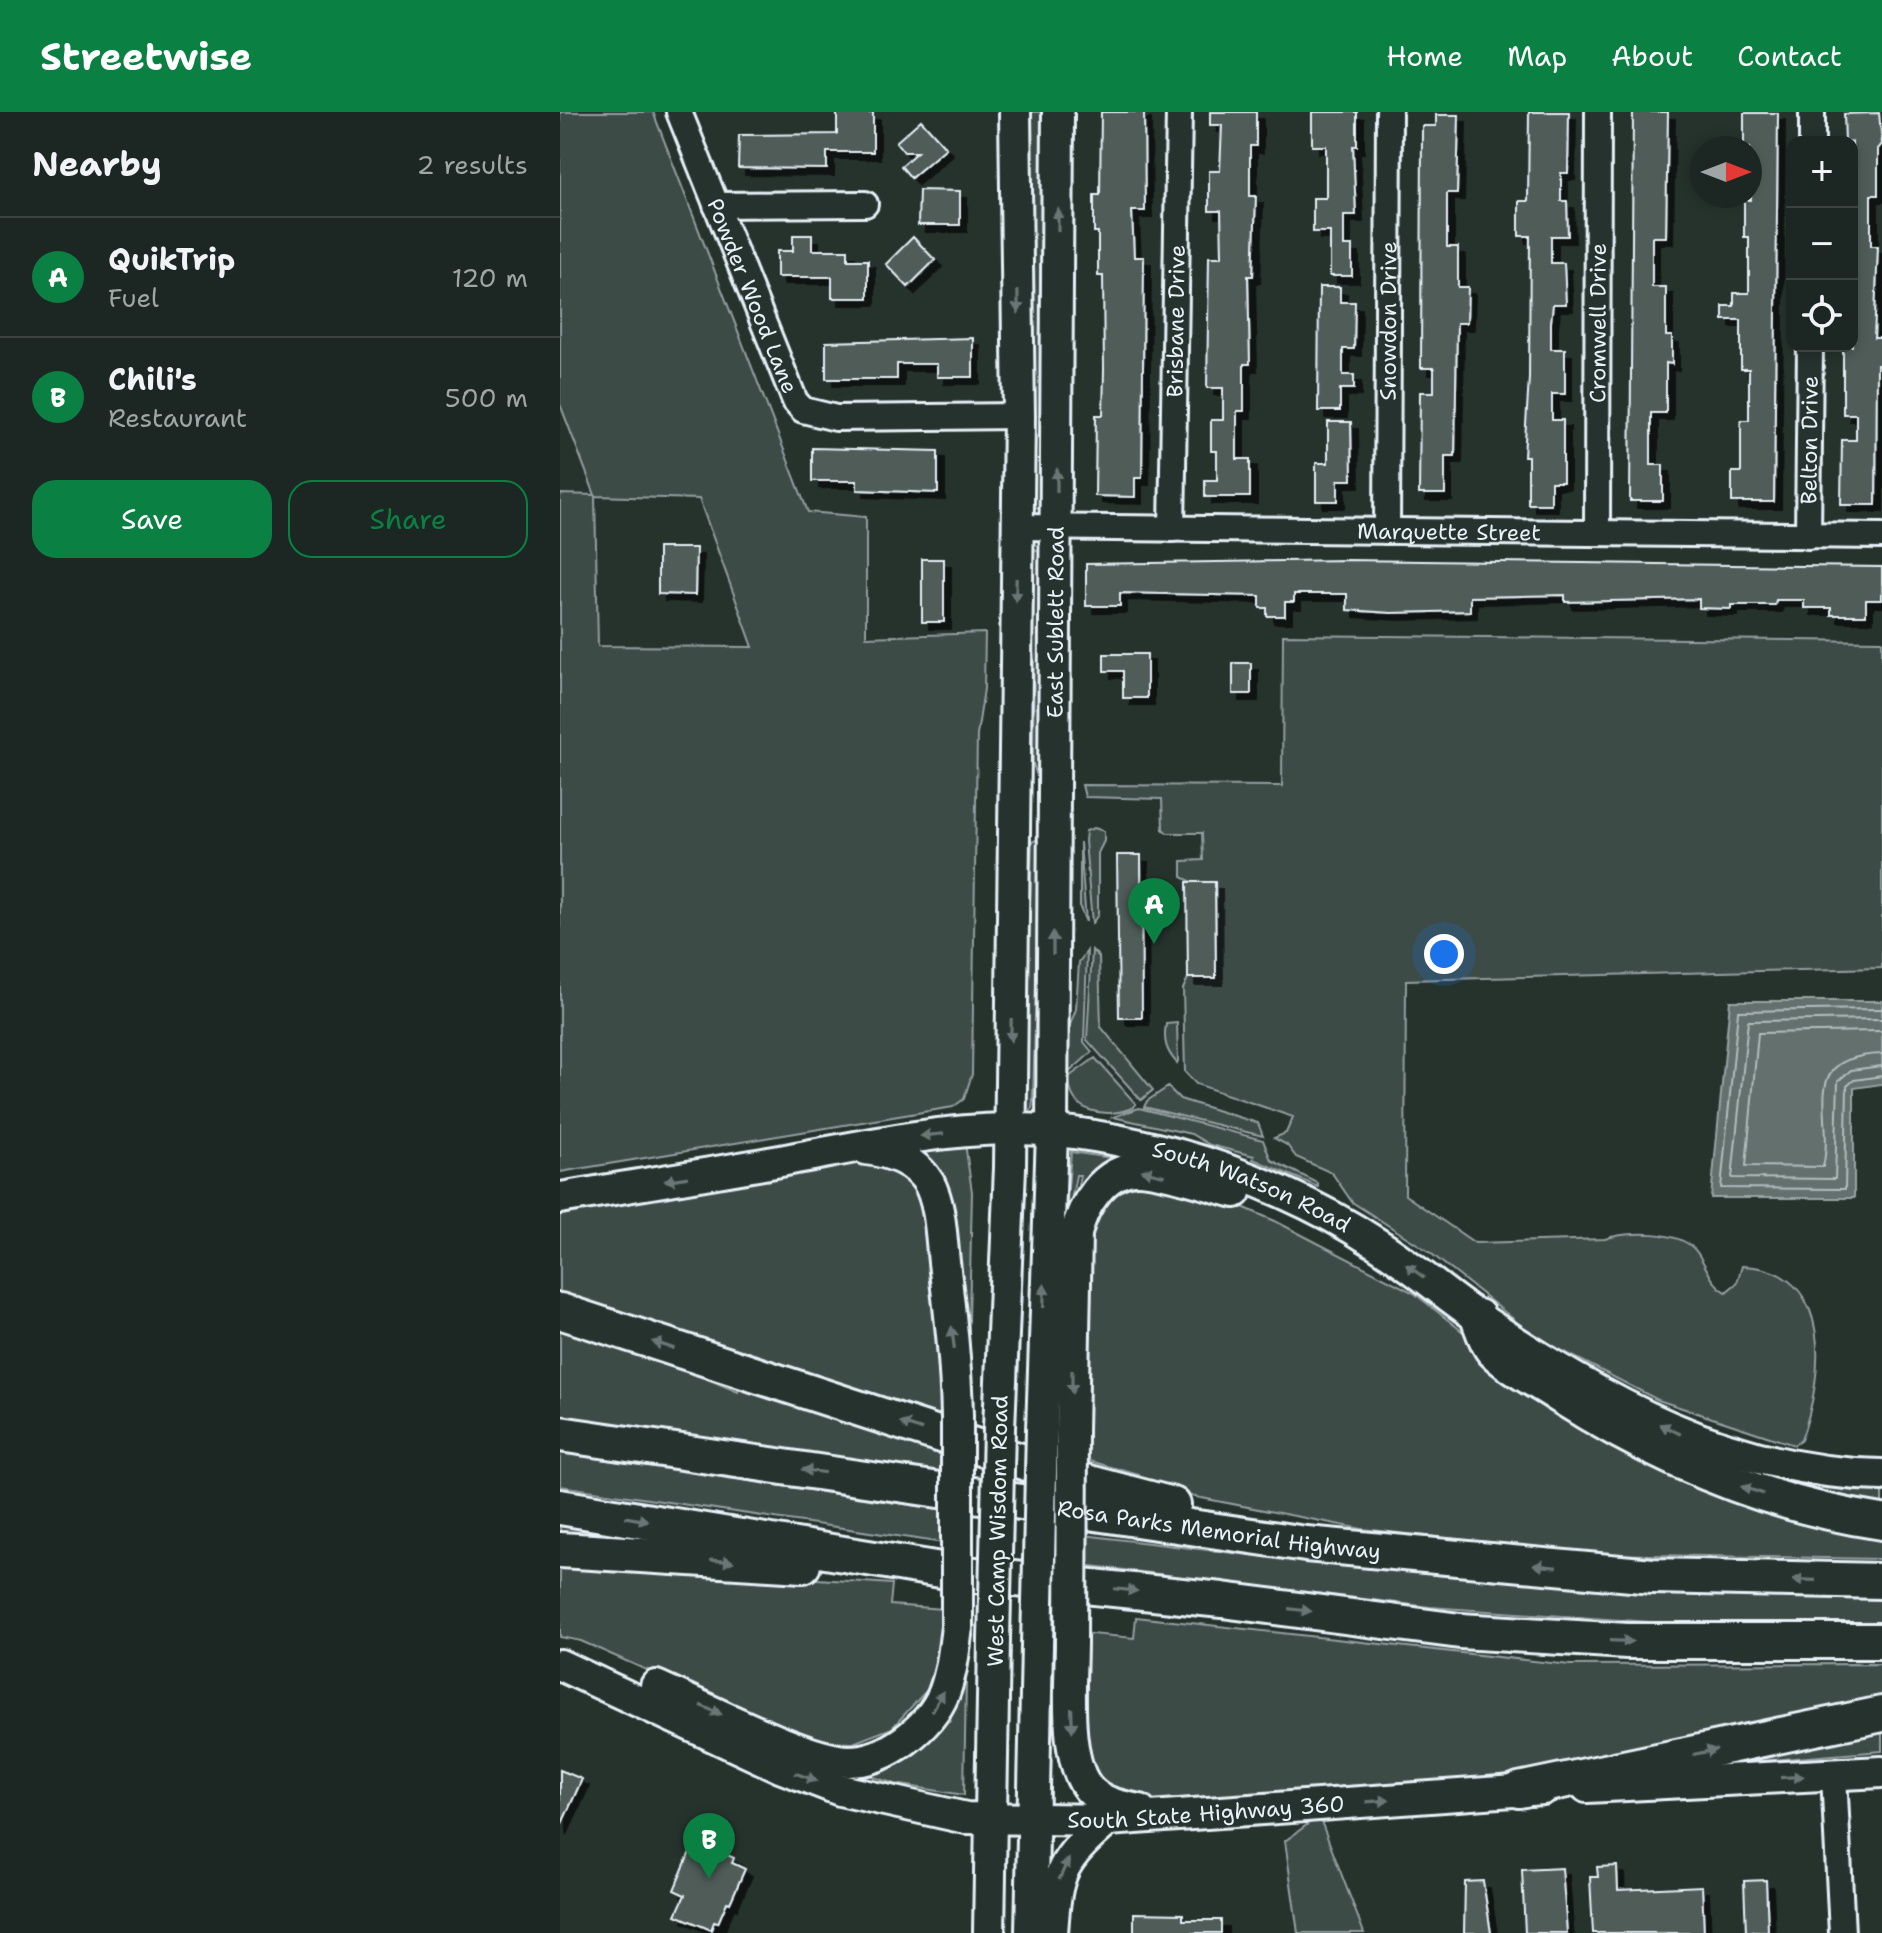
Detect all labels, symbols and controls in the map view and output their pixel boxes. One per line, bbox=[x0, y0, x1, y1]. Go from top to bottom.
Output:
text: Streetwise bbox=[40, 31, 252, 82]
text: Home bbox=[1386, 37, 1463, 75]
text: Map bbox=[1507, 37, 1567, 75]
text: About bbox=[1611, 37, 1693, 75]
text: Contact bbox=[1737, 37, 1842, 75]
north arrow bbox=[1690, 136, 1762, 208]
map controls bbox=[1786, 136, 1858, 352]
button: + bbox=[1786, 136, 1858, 208]
text: Nearby bbox=[32, 141, 162, 187]
text: 2 results bbox=[416, 147, 528, 182]
street label: Powder Wood Lane bbox=[700, 194, 804, 398]
one-way arrow bbox=[1052, 207, 1064, 232]
button: − bbox=[1786, 208, 1858, 280]
text: QuikTrip bbox=[108, 239, 235, 280]
street label: Snowdon Drive bbox=[1374, 241, 1403, 401]
street label: Cromwell Drive bbox=[1583, 243, 1613, 403]
street label: Brisbane Drive bbox=[1160, 244, 1192, 398]
text: A bbox=[48, 260, 68, 295]
text: 120 m bbox=[452, 260, 528, 295]
text: Fuel bbox=[108, 280, 159, 315]
button: locate bbox=[1786, 280, 1858, 352]
one-way arrow bbox=[1012, 290, 1024, 315]
text: Chili's bbox=[108, 359, 197, 400]
street label: Belton Drive bbox=[1794, 376, 1825, 504]
text: B bbox=[50, 380, 66, 415]
text: 500 m bbox=[445, 380, 528, 415]
text: Restaurant bbox=[108, 400, 247, 435]
one-way arrow bbox=[1051, 467, 1063, 492]
button: Save bbox=[32, 480, 272, 558]
button: Share bbox=[288, 480, 528, 558]
street label: Marquette Street bbox=[1357, 517, 1541, 547]
street label: East Sublett Road bbox=[1040, 526, 1071, 718]
one-way arrow bbox=[1010, 578, 1022, 603]
pin: A bbox=[1128, 878, 1180, 944]
one-way arrow bbox=[1047, 930, 1059, 955]
your location bbox=[1424, 934, 1464, 974]
one-way arrow bbox=[1005, 1018, 1017, 1043]
one-way arrow bbox=[919, 1129, 944, 1142]
street label: South Watson Road bbox=[1149, 1134, 1356, 1239]
one-way arrow bbox=[1140, 1166, 1165, 1179]
one-way arrow bbox=[663, 1173, 688, 1186]
one-way arrow bbox=[1404, 1263, 1425, 1279]
one-way arrow bbox=[1038, 1283, 1051, 1308]
one-way arrow bbox=[946, 1325, 959, 1350]
one-way arrow bbox=[651, 1339, 675, 1351]
one-way arrow bbox=[1066, 1370, 1078, 1395]
street label: West Camp Wisdom Road bbox=[981, 1395, 1014, 1667]
one-way arrow bbox=[898, 1419, 922, 1431]
one-way arrow bbox=[1659, 1422, 1682, 1436]
one-way arrow bbox=[800, 1464, 825, 1477]
one-way arrow bbox=[1740, 1483, 1764, 1496]
street label: Rosa Parks Memorial Highway bbox=[1055, 1493, 1382, 1566]
one-way arrow bbox=[625, 1513, 650, 1526]
one-way arrow bbox=[710, 1555, 735, 1568]
one-way arrow bbox=[1532, 1559, 1557, 1572]
one-way arrow bbox=[1791, 1574, 1816, 1587]
one-way arrow bbox=[1114, 1584, 1139, 1597]
one-way arrow bbox=[1288, 1604, 1313, 1617]
one-way arrow bbox=[1609, 1634, 1634, 1647]
one-way arrow bbox=[931, 1690, 945, 1712]
one-way arrow bbox=[700, 1703, 723, 1716]
one-way arrow bbox=[1065, 1708, 1078, 1733]
one-way arrow bbox=[1692, 1745, 1717, 1758]
one-way arrow bbox=[1780, 1770, 1805, 1783]
one-way arrow bbox=[794, 1771, 818, 1784]
street label: South State Highway 360 bbox=[1067, 1789, 1346, 1835]
one-way arrow bbox=[1366, 1794, 1391, 1807]
pin: B bbox=[683, 1813, 735, 1879]
one-way arrow bbox=[1057, 1857, 1071, 1880]

